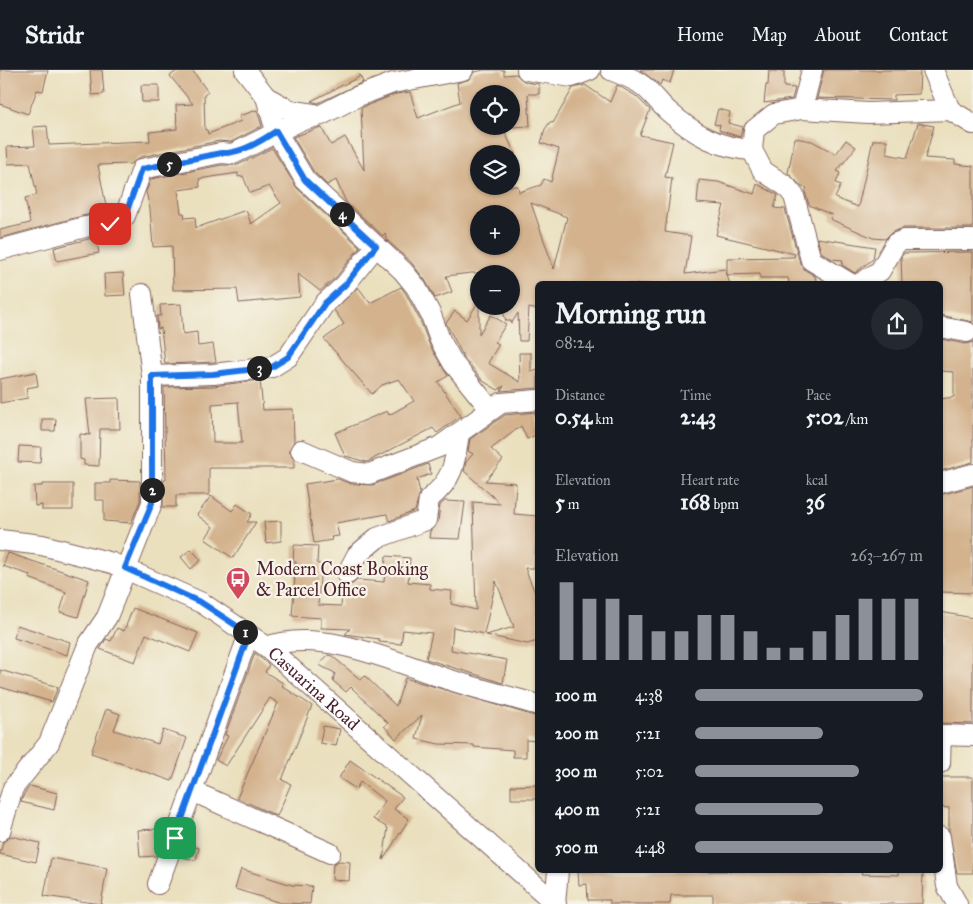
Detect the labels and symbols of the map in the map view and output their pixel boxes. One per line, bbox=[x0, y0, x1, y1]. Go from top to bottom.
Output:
pin: 5 bbox=[156, 152, 182, 176]
pin: 4 bbox=[330, 202, 354, 226]
pin bbox=[89, 203, 131, 245]
pin: 3 bbox=[246, 356, 272, 380]
pin: 2 bbox=[140, 478, 164, 502]
place label: Modern Coast Booking & Parcel Office bbox=[256, 558, 429, 601]
bus stop icon: Modern Coast Booking & Parcel Office bbox=[225, 566, 251, 600]
pin: 1 bbox=[232, 620, 258, 644]
street label: Casuarina Road bbox=[263, 642, 364, 735]
pin bbox=[154, 817, 196, 859]

